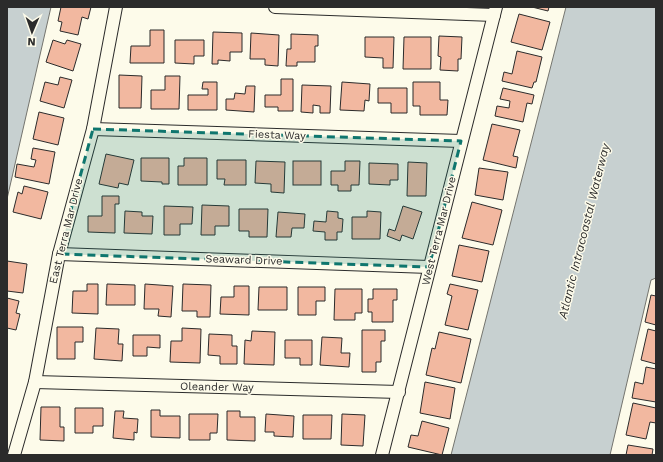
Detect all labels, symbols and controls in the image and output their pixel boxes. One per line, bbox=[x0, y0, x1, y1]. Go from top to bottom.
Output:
north arrow bbox=[12, 12, 52, 52]
text: N bbox=[27, 35, 36, 48]
street label: Fiesta Way bbox=[248, 127, 306, 143]
water label: Atlantic Intracoastal Waterway bbox=[555, 141, 613, 321]
street label: West Terra Mar Drive bbox=[419, 175, 459, 287]
street label: East Terra Mar Drive bbox=[47, 177, 85, 285]
street label: Seaward Drive bbox=[205, 252, 283, 268]
street label: Oleander Way bbox=[180, 380, 254, 394]

